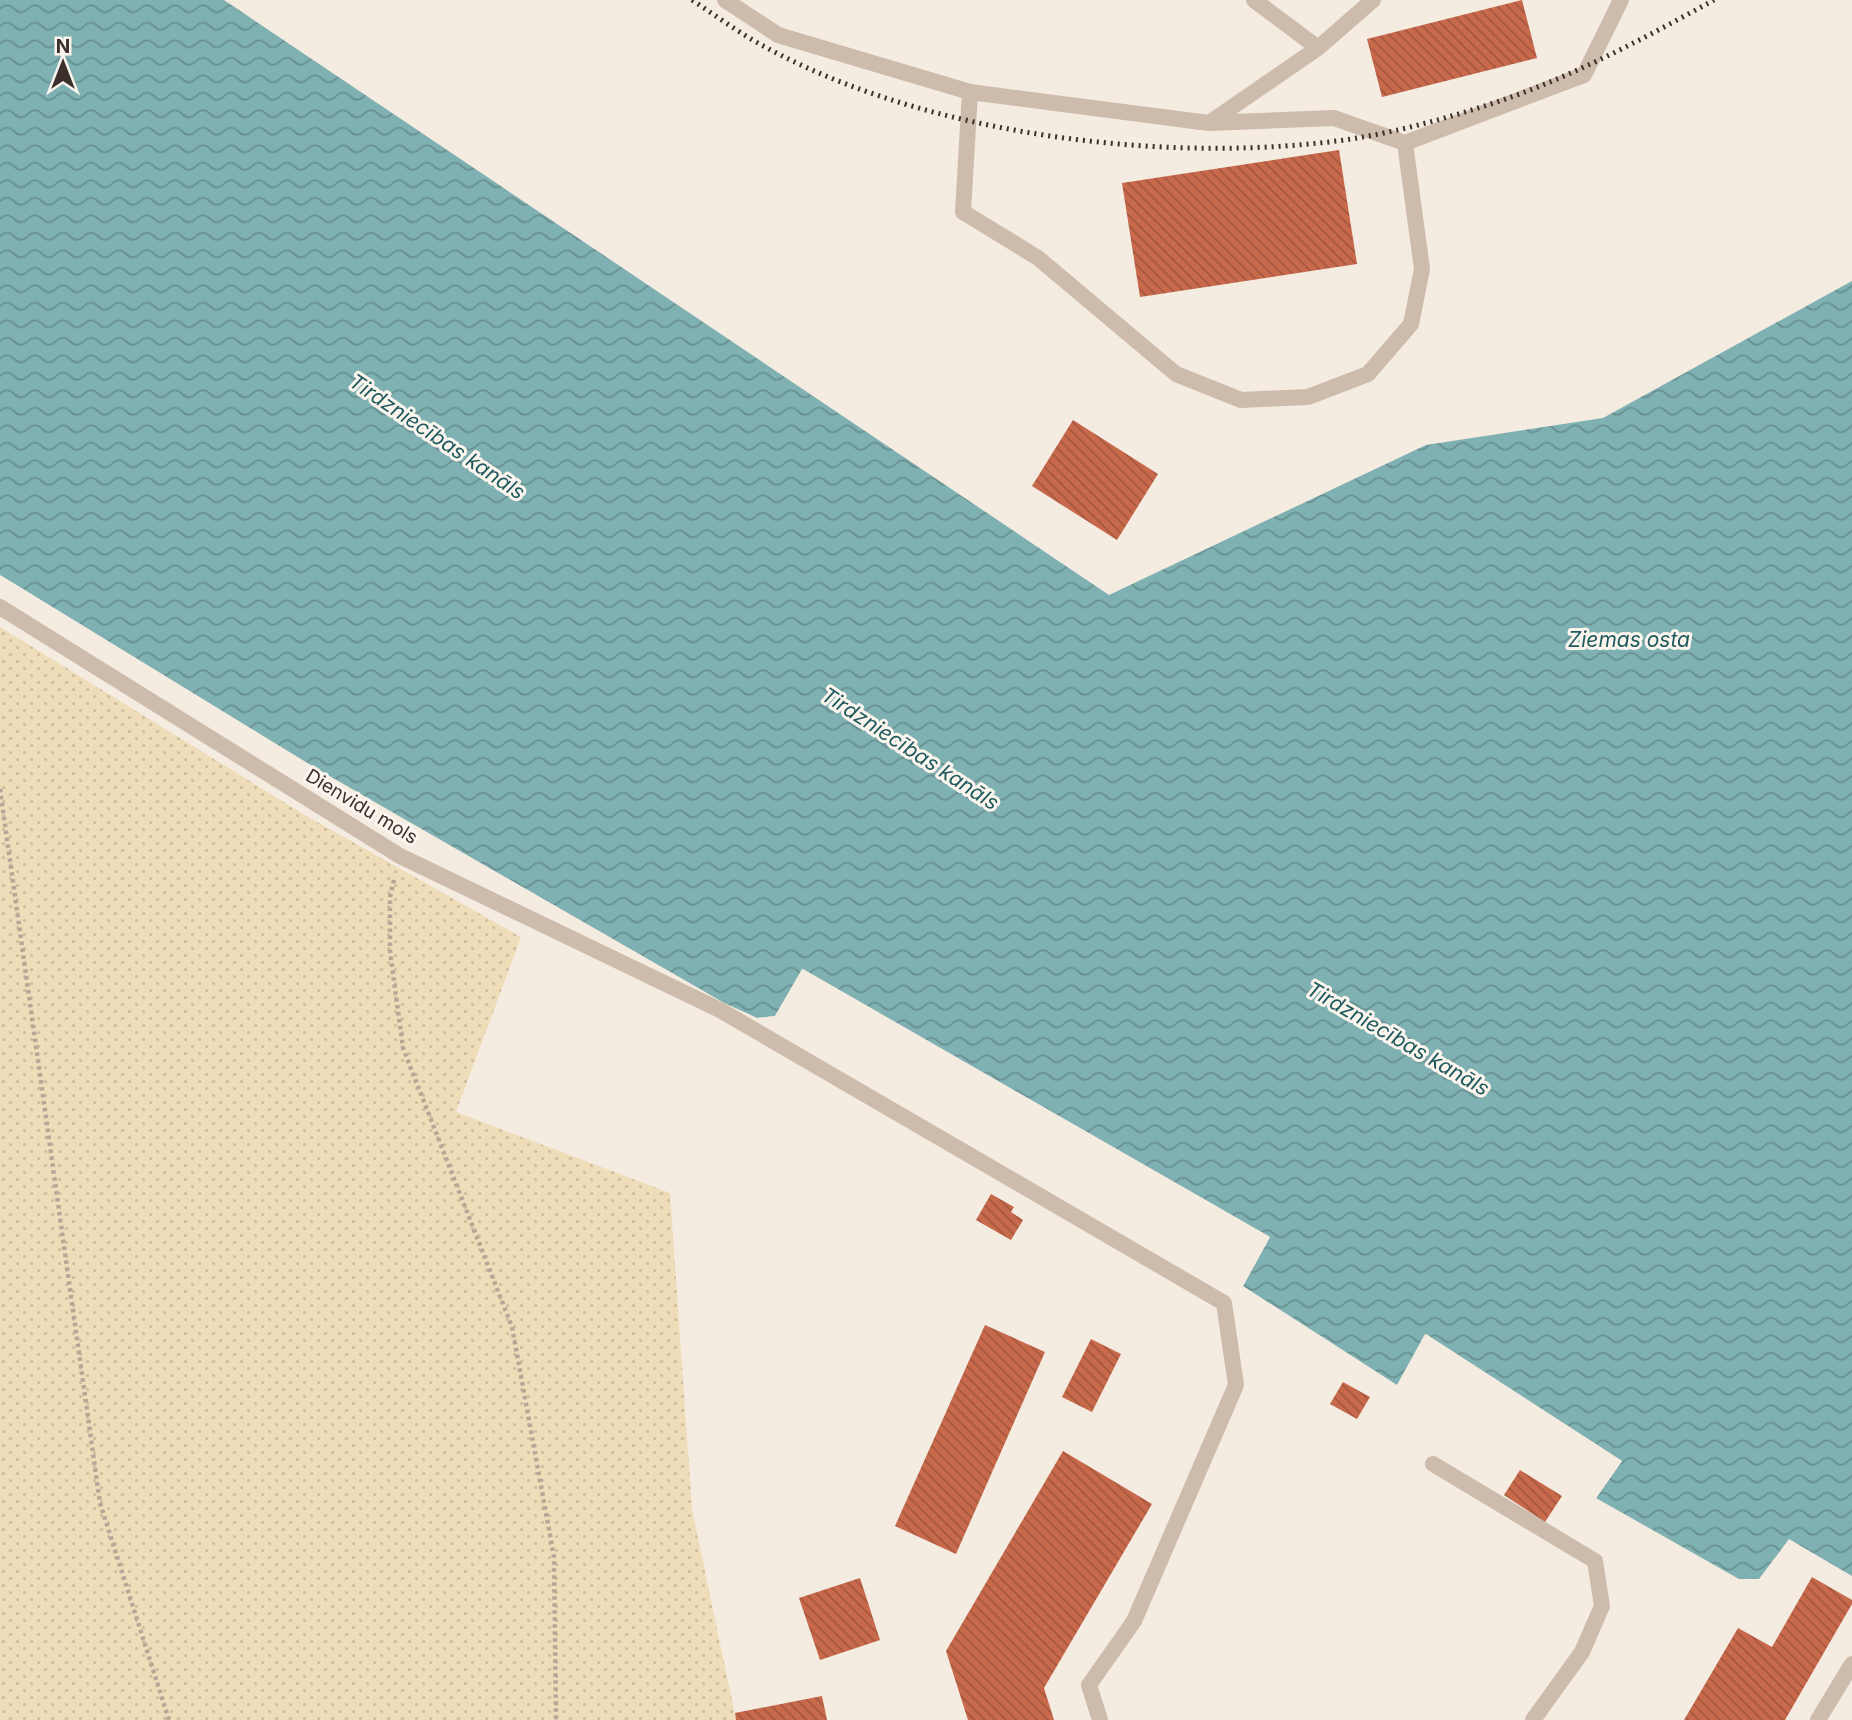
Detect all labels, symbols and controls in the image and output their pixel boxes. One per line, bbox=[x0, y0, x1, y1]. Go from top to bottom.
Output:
north arrow bbox=[28, 28, 98, 98]
text: N bbox=[56, 35, 70, 58]
water label: Tirdzniecības kanāls bbox=[345, 369, 530, 505]
water label: Ziemas osta bbox=[1568, 627, 1690, 652]
water label: Tirdzniecības kanāls bbox=[817, 682, 1004, 815]
street label: Dienvidu mols bbox=[302, 764, 422, 849]
water label: Tirdzniecības kanāls bbox=[1303, 976, 1494, 1101]

